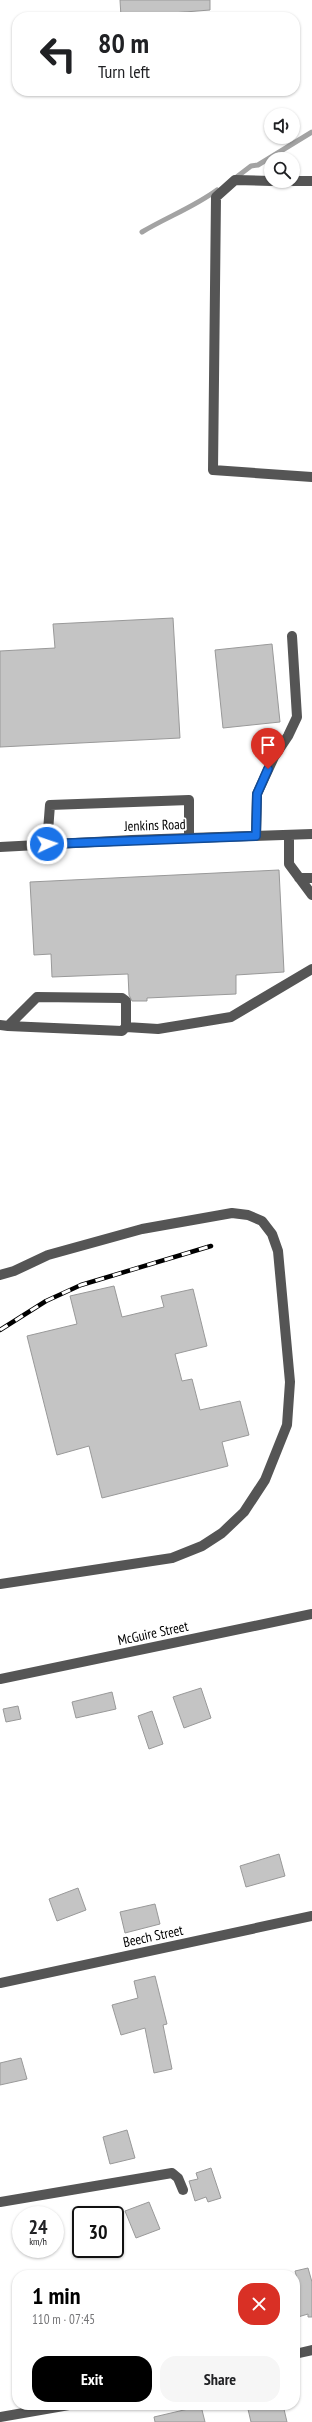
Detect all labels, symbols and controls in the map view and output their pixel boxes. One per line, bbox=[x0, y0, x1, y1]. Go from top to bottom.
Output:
text: 80 m bbox=[98, 24, 149, 61]
icon: left bbox=[32, 28, 84, 80]
text: Turn left bbox=[98, 60, 150, 83]
map controls bbox=[264, 108, 300, 188]
button: sound bbox=[264, 108, 300, 144]
button: search bbox=[264, 152, 300, 188]
pin bbox=[251, 728, 285, 769]
icon: arrive bbox=[257, 734, 279, 756]
street label: Jenkins Road bbox=[123, 815, 186, 835]
position arrow bbox=[26, 823, 68, 865]
street label: McGuire Street bbox=[116, 1617, 190, 1649]
street label: Beech Street bbox=[121, 1921, 185, 1951]
speed limit sign: 30 bbox=[72, 2206, 124, 2258]
text: 24 bbox=[28, 2214, 48, 2240]
text: km/h bbox=[29, 2235, 47, 2248]
text: 1 min bbox=[32, 2280, 80, 2311]
button: close bbox=[238, 2283, 280, 2325]
text: 110 m · 07:45 bbox=[32, 2311, 95, 2328]
button: Exit bbox=[32, 2356, 152, 2402]
button: Share bbox=[160, 2356, 280, 2402]

